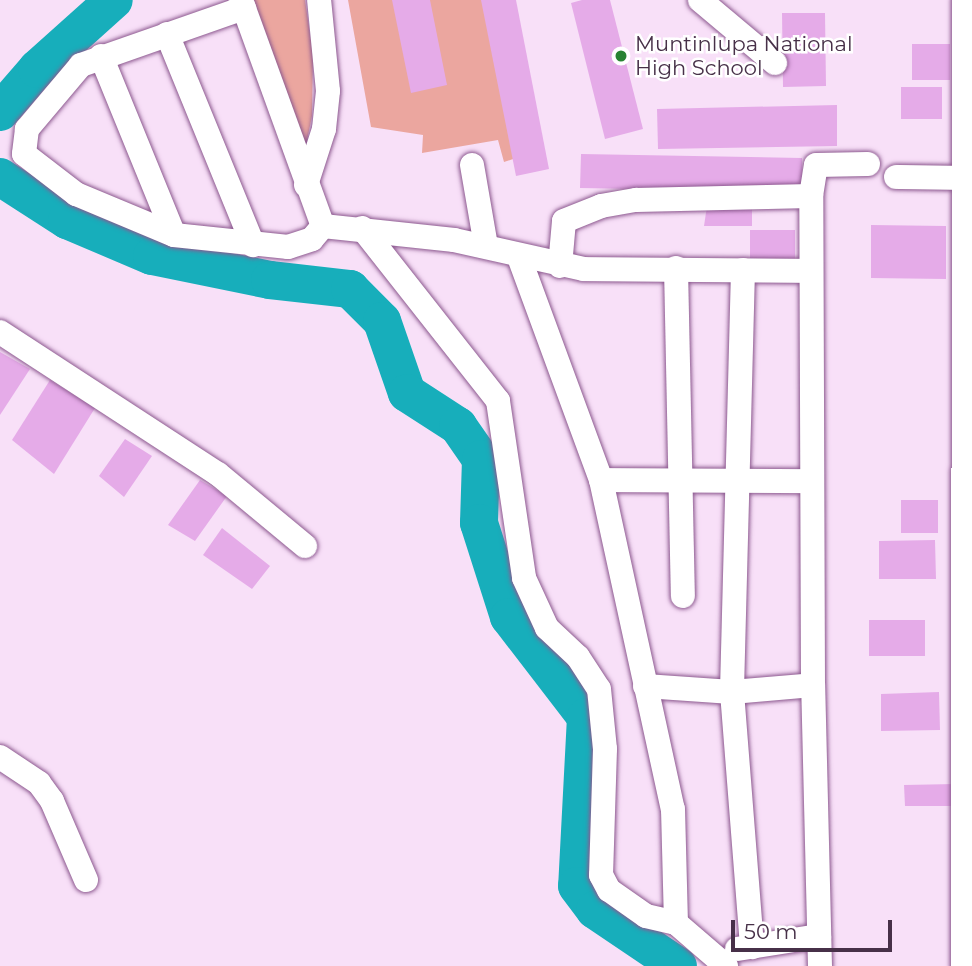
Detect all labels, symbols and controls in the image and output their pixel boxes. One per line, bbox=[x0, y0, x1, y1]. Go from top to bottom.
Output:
place label: Muntinlupa National High School bbox=[635, 31, 853, 81]
marker: Muntinlupa National High School bbox=[613, 48, 629, 64]
scale bar bbox=[734, 906, 895, 950]
text: 50 m bbox=[744, 919, 798, 944]

